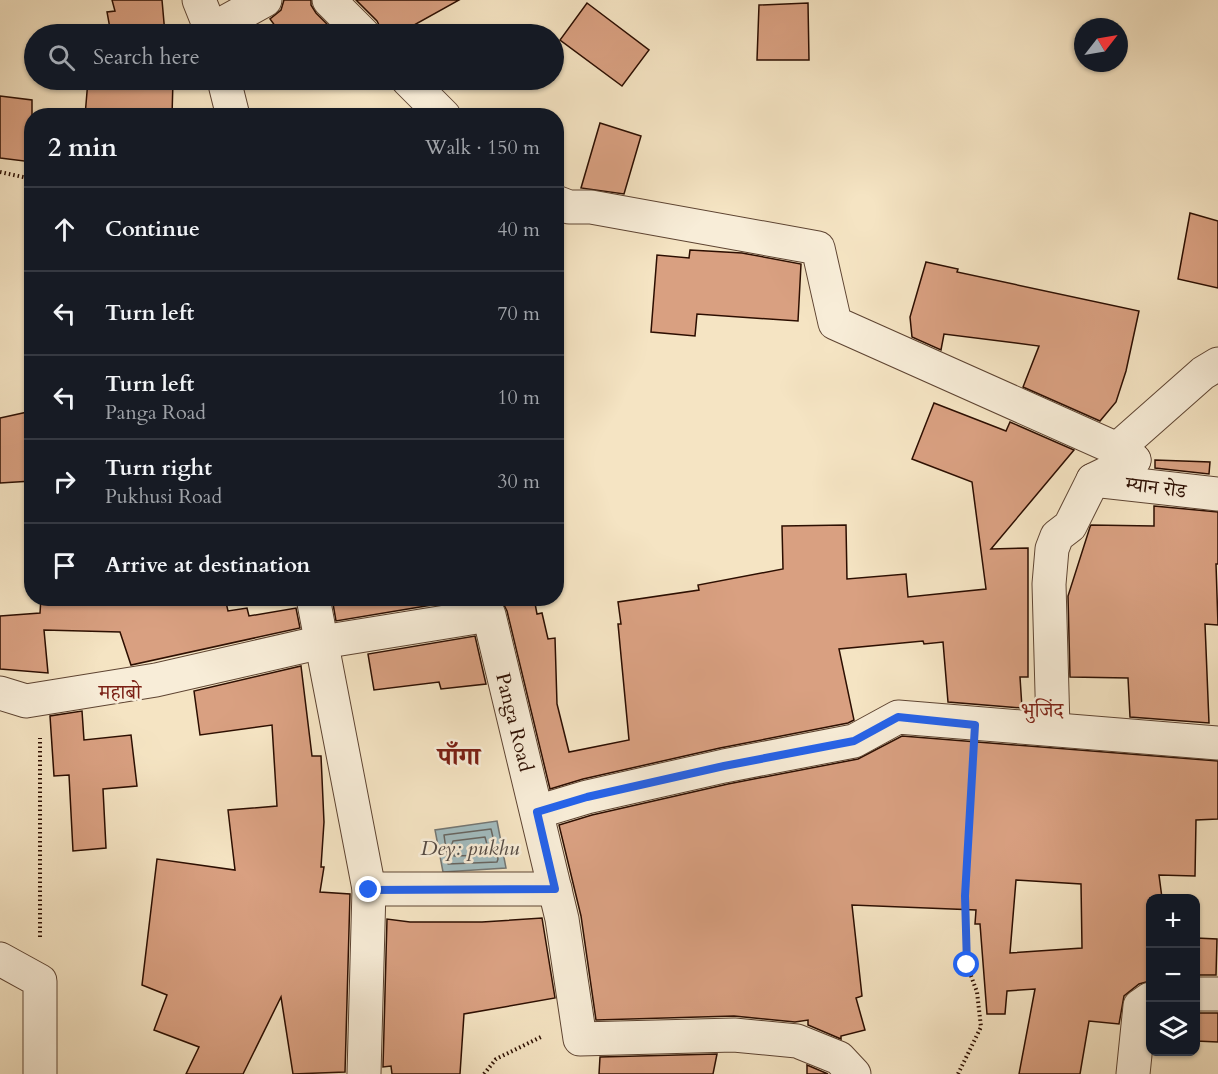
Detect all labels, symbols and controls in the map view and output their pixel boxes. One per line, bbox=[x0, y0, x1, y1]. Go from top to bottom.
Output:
north arrow bbox=[1074, 18, 1128, 72]
search box bbox=[24, 24, 564, 90]
icon: search bbox=[45, 41, 78, 74]
text: Search here bbox=[93, 42, 200, 72]
text: 2 min bbox=[48, 130, 117, 165]
text: Walk · 150 m bbox=[425, 134, 540, 161]
icon: ahead bbox=[48, 213, 81, 246]
text: Continue bbox=[105, 214, 200, 244]
text: 40 m bbox=[497, 216, 540, 243]
icon: left bbox=[48, 297, 81, 330]
text: Turn left bbox=[105, 298, 194, 328]
text: 70 m bbox=[497, 300, 540, 327]
text: Turn left bbox=[105, 369, 194, 399]
icon: left bbox=[48, 381, 81, 414]
text: 10 m bbox=[497, 384, 540, 411]
text: Panga Road bbox=[105, 399, 206, 426]
text: Turn right bbox=[105, 453, 212, 483]
icon: right bbox=[48, 465, 81, 498]
text: 30 m bbox=[497, 468, 540, 495]
street label: म्यान रोड bbox=[1123, 470, 1189, 505]
text: Pukhusi Road bbox=[105, 483, 222, 510]
icon: arrive bbox=[48, 549, 81, 582]
text: Arrive at destination bbox=[105, 550, 310, 580]
street label: Panga Road bbox=[489, 670, 540, 775]
district label: महाबो bbox=[98, 678, 142, 707]
district label: भुजिंद bbox=[1021, 696, 1065, 725]
district label: पाँगा bbox=[436, 739, 482, 774]
water label: Dey: pukhu bbox=[421, 834, 520, 863]
route end bbox=[355, 876, 381, 902]
map controls bbox=[1146, 894, 1200, 1056]
button: + bbox=[1146, 894, 1200, 948]
button: − bbox=[1146, 948, 1200, 1002]
route start bbox=[953, 951, 979, 977]
button: layers bbox=[1146, 1002, 1200, 1056]

